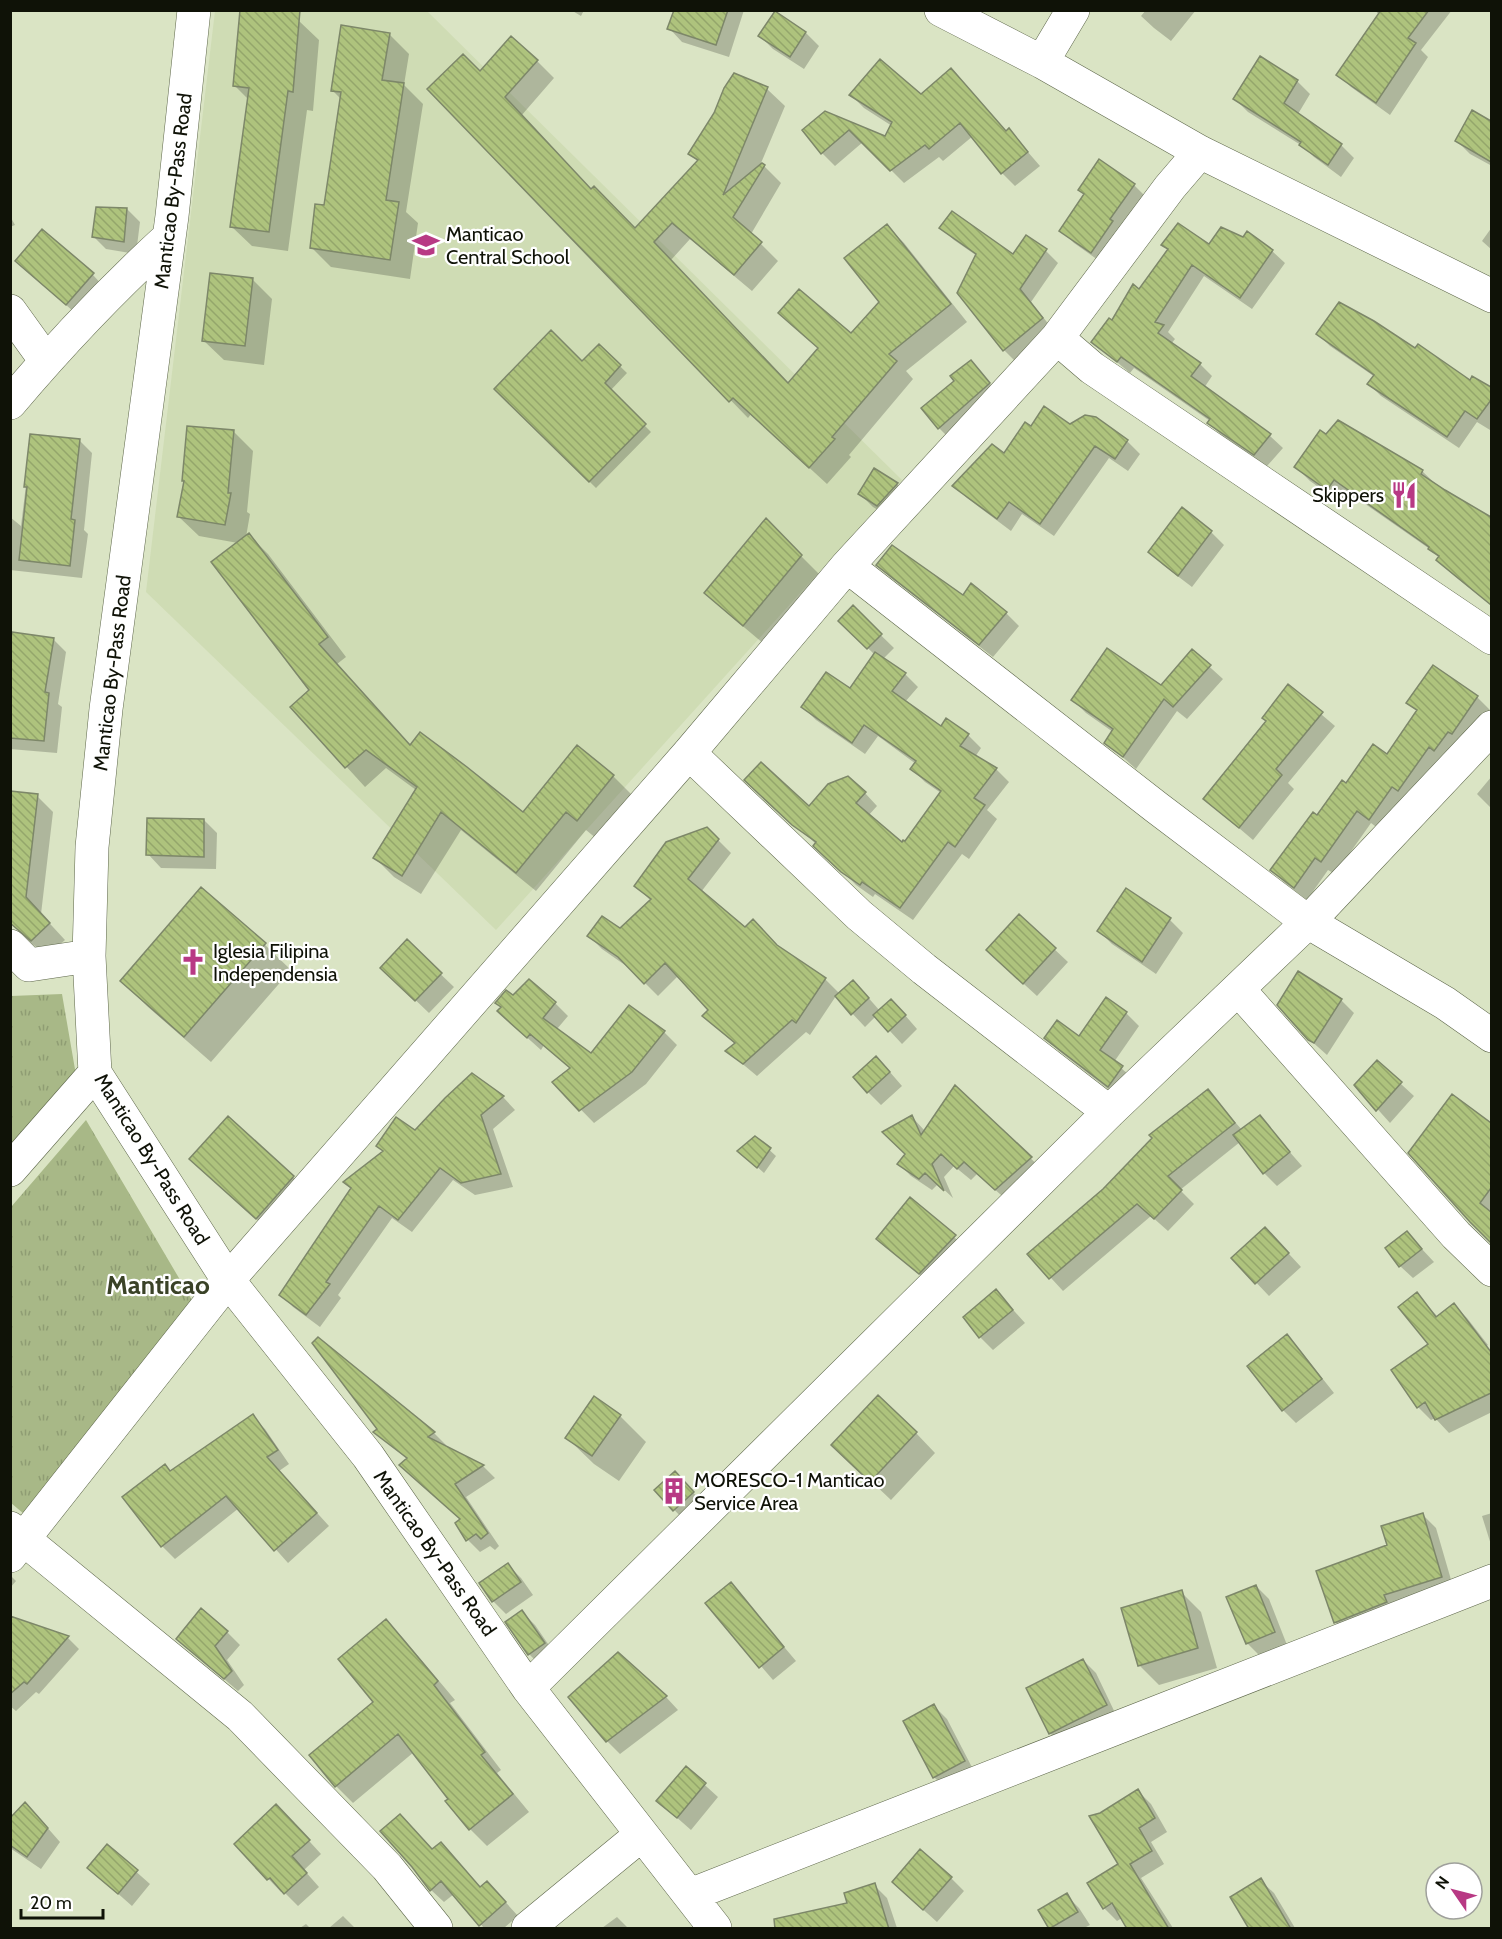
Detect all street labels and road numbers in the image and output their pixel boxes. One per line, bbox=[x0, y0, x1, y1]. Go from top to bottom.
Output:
street label: Manticao By-Pass Road bbox=[149, 92, 197, 290]
street label: Manticao By-Pass Road bbox=[88, 574, 136, 772]
street label: Manticao By-Pass Road bbox=[90, 1069, 214, 1249]
street label: Manticao By-Pass Road bbox=[369, 1465, 501, 1641]

